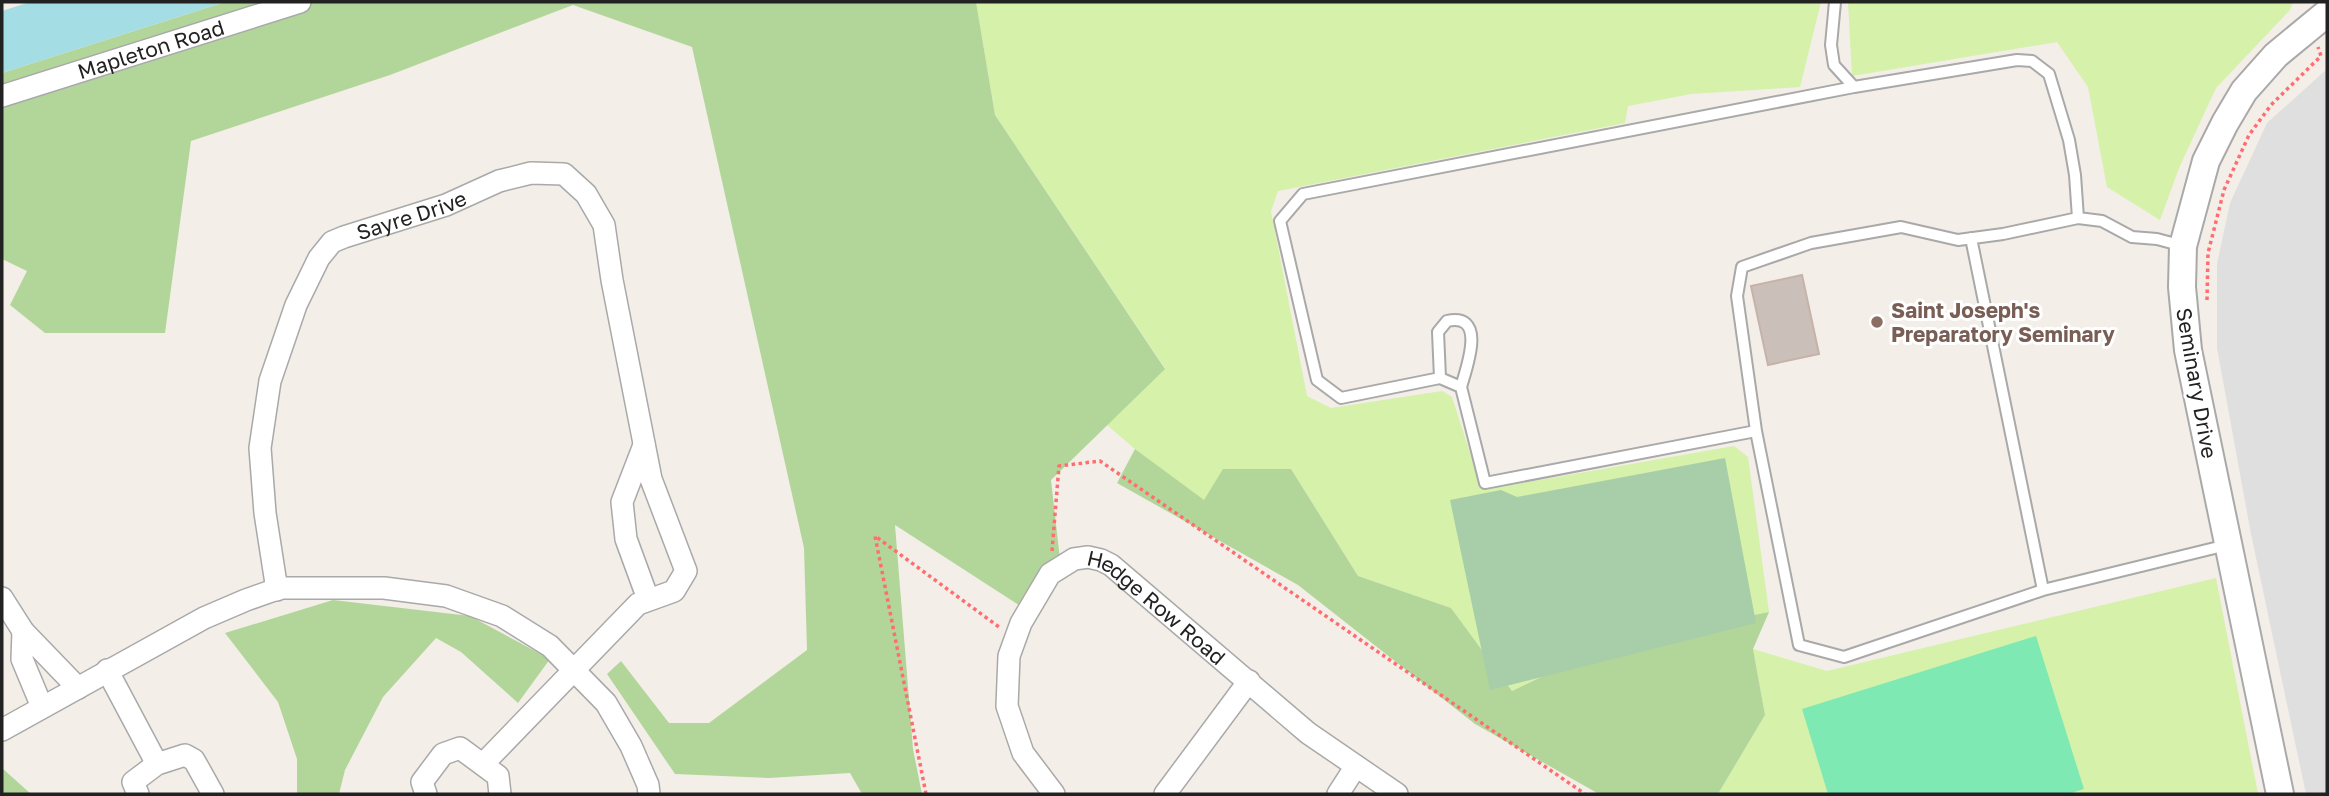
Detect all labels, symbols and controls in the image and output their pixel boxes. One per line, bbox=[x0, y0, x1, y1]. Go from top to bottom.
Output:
street label: Mapleton Road bbox=[74, 14, 227, 84]
street label: Sayre Drive bbox=[353, 184, 471, 245]
place label: Saint Joseph's Preparatory Seminary bbox=[1891, 297, 2115, 347]
street label: Seminary Drive bbox=[2171, 306, 2223, 460]
marker: Saint Joseph's Preparatory Seminary bbox=[1869, 314, 1885, 330]
street label: Hedge Row Road bbox=[1085, 544, 1231, 670]

